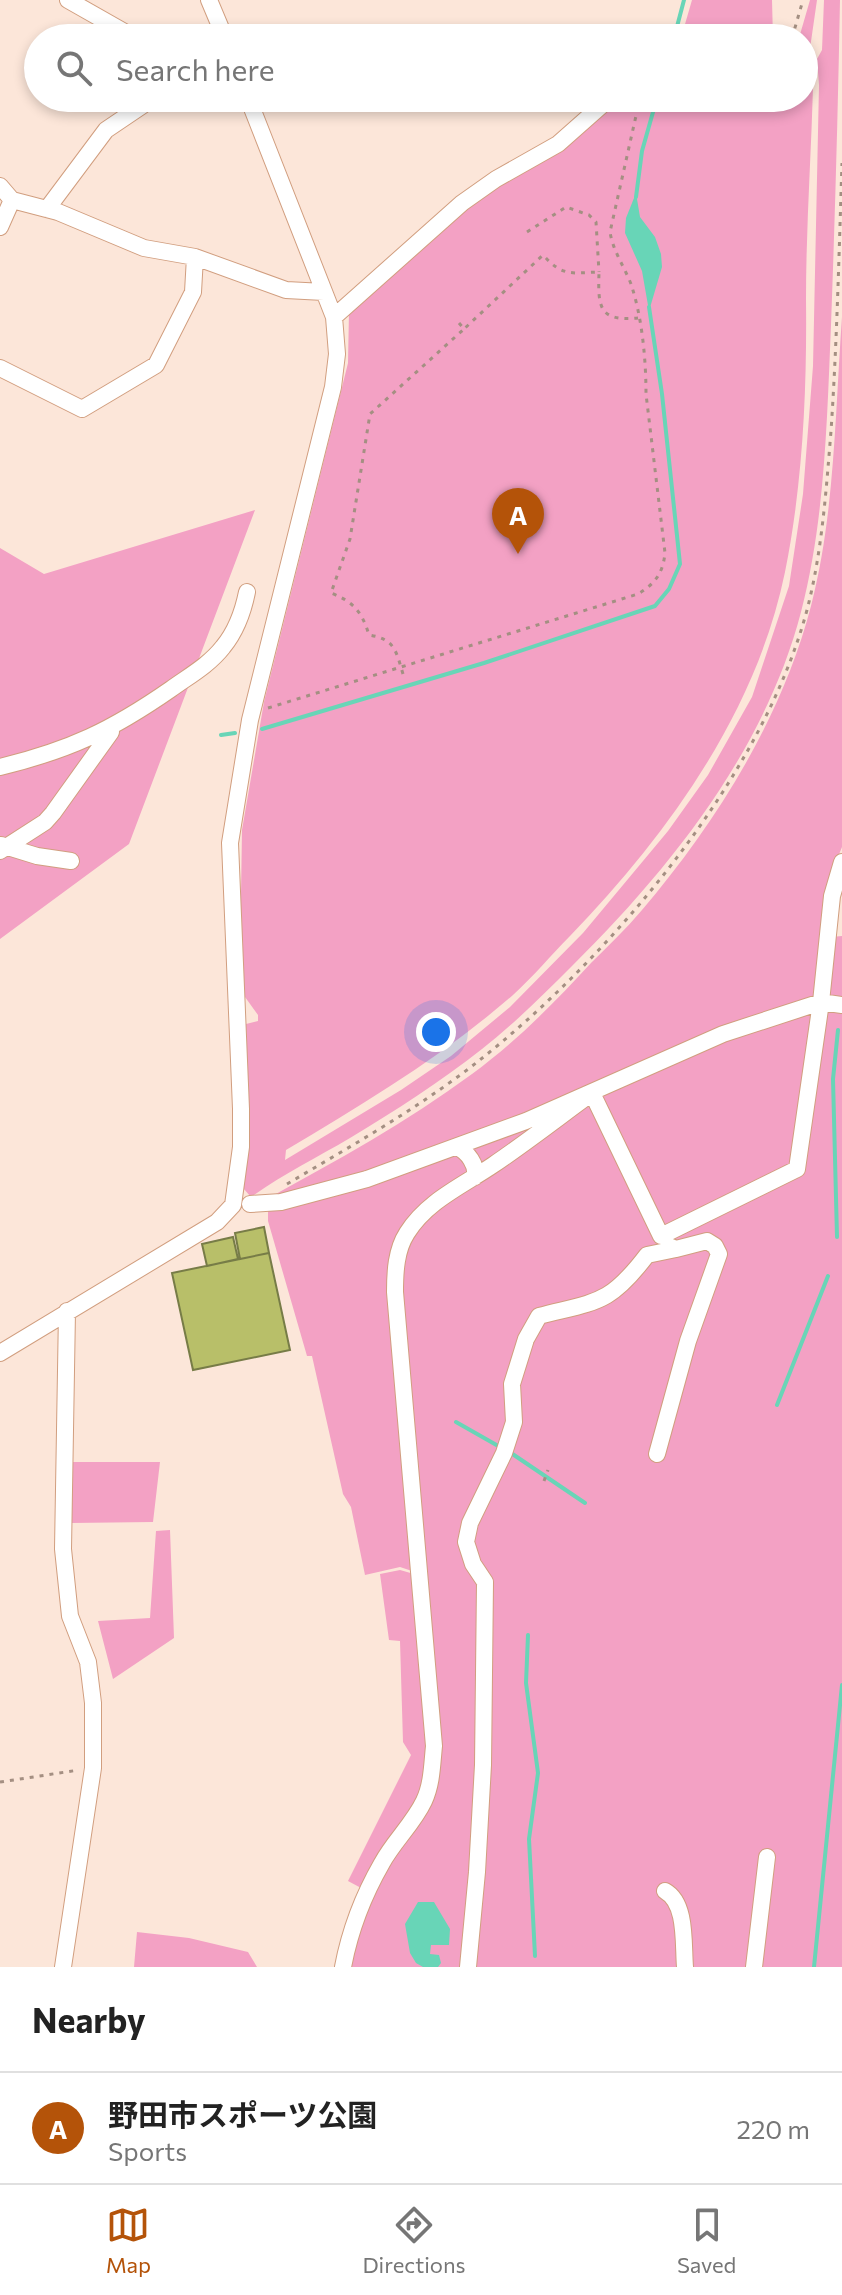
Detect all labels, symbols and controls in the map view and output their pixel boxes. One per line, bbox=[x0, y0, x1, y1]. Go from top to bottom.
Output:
search box bbox=[24, 24, 818, 112]
icon: search bbox=[52, 46, 96, 90]
text: Search here bbox=[116, 50, 275, 87]
pin: A bbox=[492, 488, 544, 554]
your location bbox=[416, 1012, 456, 1052]
text: Nearby bbox=[32, 1998, 146, 2040]
text: 野田市スポーツ公園 bbox=[108, 2095, 377, 2132]
text: A bbox=[49, 2113, 67, 2144]
text: 220 m bbox=[737, 2113, 810, 2144]
text: Sports bbox=[108, 2135, 187, 2166]
tab: Map bbox=[106, 2203, 151, 2278]
tab: Directions bbox=[362, 2203, 466, 2278]
tab: Saved bbox=[677, 2203, 736, 2278]

